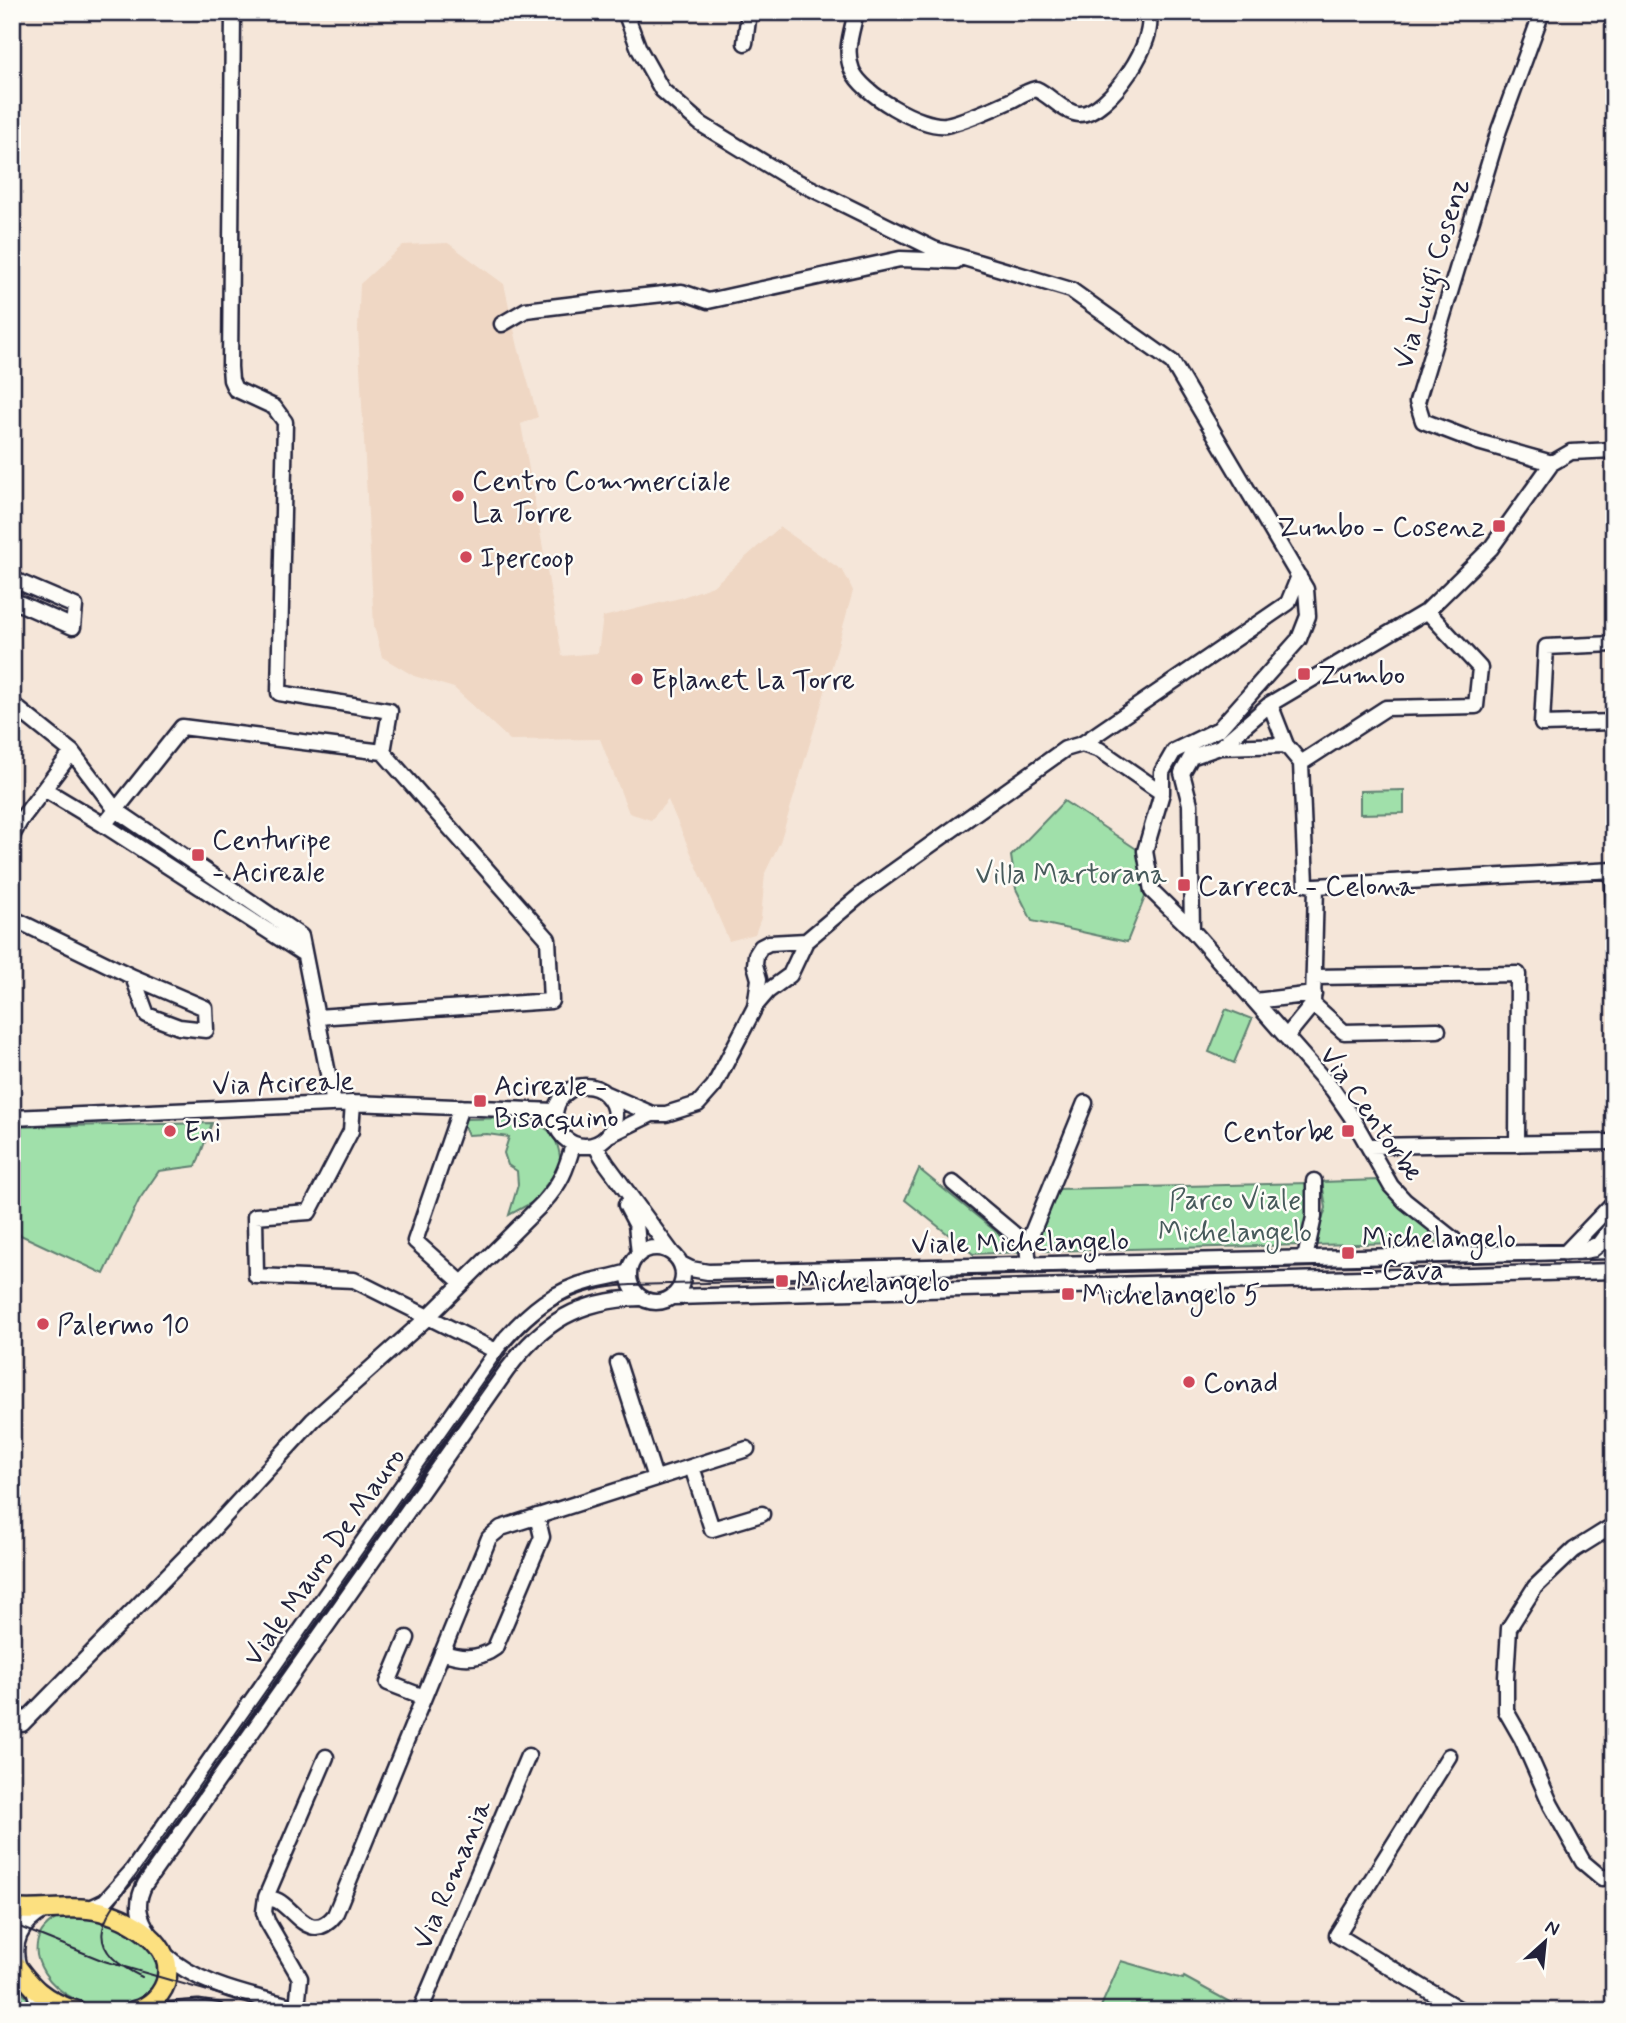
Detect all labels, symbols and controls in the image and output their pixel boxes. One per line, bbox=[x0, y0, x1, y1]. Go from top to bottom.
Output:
street label: Via Luigi Cosenz bbox=[1386, 174, 1482, 375]
place label: Centro Commerciale La Torre bbox=[472, 464, 731, 533]
marker: Centro Commerciale La Torre bbox=[450, 488, 466, 504]
place label: Zumbo - Cosenz bbox=[1277, 510, 1485, 547]
marker: Zumbo - Cosenz bbox=[1491, 518, 1507, 534]
place label: Ipercoop bbox=[480, 541, 575, 578]
marker: Ipercoop bbox=[458, 549, 474, 565]
place label: Zumbo bbox=[1318, 658, 1405, 695]
place label: Eplanet La Torre bbox=[651, 663, 855, 700]
marker: Zumbo bbox=[1296, 666, 1312, 682]
marker: Eplanet La Torre bbox=[629, 671, 645, 687]
place label: Centuripe - Acireale bbox=[212, 823, 331, 892]
marker: Centuripe - Acireale bbox=[190, 847, 206, 863]
park label: Villa Martorana bbox=[975, 857, 1167, 894]
place label: Carreca - Celona bbox=[1198, 869, 1415, 906]
marker: Carreca - Celona bbox=[1176, 877, 1192, 893]
street label: Via Centorbe bbox=[1310, 1039, 1430, 1190]
street label: Via Acireale bbox=[211, 1064, 355, 1105]
place label: Acireale - Bisacquino bbox=[494, 1069, 619, 1138]
marker: Acireale - Bisacquino bbox=[472, 1093, 488, 1109]
place label: Eni bbox=[184, 1115, 221, 1152]
place label: Centorbe bbox=[1223, 1115, 1334, 1152]
marker: Eni bbox=[162, 1123, 178, 1139]
marker: Centorbe bbox=[1340, 1123, 1356, 1139]
park label: Parco Viale Michelangelo bbox=[1158, 1183, 1312, 1254]
place label: Michelangelo - Cava bbox=[1362, 1221, 1516, 1290]
street label: Viale Michelangelo bbox=[911, 1223, 1129, 1266]
marker: Michelangelo - Cava bbox=[1340, 1245, 1356, 1261]
place label: Michelangelo bbox=[796, 1265, 950, 1304]
marker: Michelangelo bbox=[774, 1273, 790, 1289]
place label: Michelangelo 5 bbox=[1082, 1278, 1260, 1317]
marker: Michelangelo 5 bbox=[1060, 1286, 1076, 1302]
place label: Palermo 10 bbox=[57, 1308, 190, 1345]
marker: Palermo 10 bbox=[35, 1316, 51, 1332]
place label: Conad bbox=[1203, 1366, 1278, 1403]
marker: Conad bbox=[1181, 1374, 1197, 1390]
street label: Viale Mauro De Mauro bbox=[235, 1441, 415, 1674]
street label: Via Romania bbox=[405, 1794, 502, 1956]
north arrow bbox=[1510, 1908, 1580, 1978]
text: N bbox=[1541, 1914, 1563, 1942]

